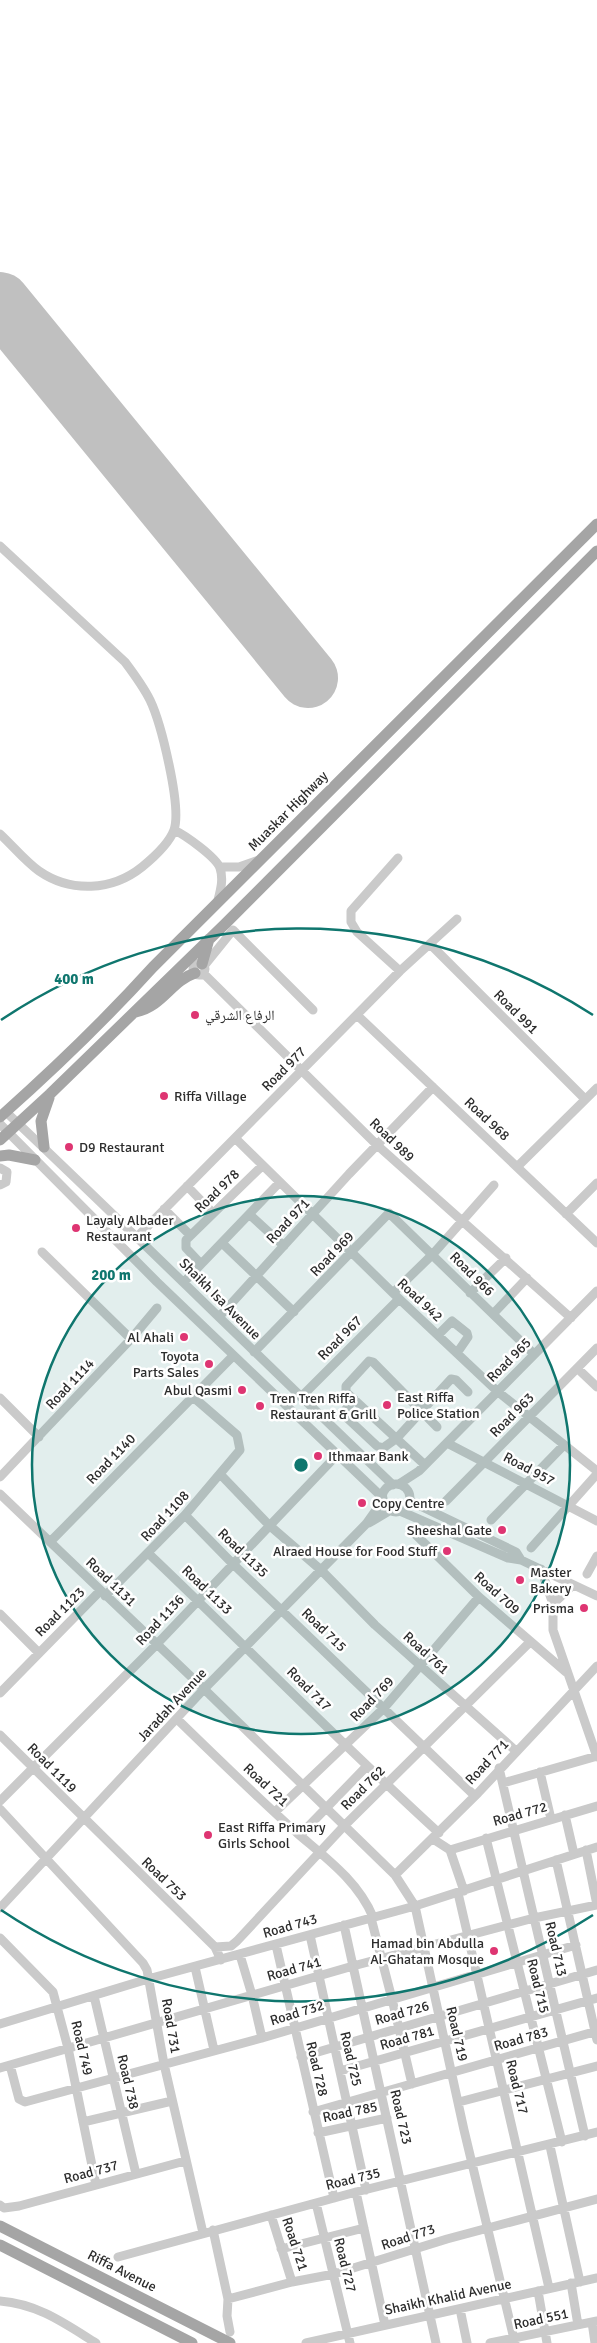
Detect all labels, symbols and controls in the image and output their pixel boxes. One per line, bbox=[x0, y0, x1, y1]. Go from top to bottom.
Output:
street label: Muaskar Highway bbox=[245, 767, 332, 854]
text: 400 m bbox=[54, 970, 94, 988]
street label: Road 991 bbox=[490, 986, 542, 1038]
place label: الرفاع الشرقي bbox=[205, 1007, 275, 1026]
marker: الرفاع الشرقي bbox=[189, 1009, 201, 1021]
street label: Road 977 bbox=[258, 1043, 310, 1095]
place label: Riffa Village bbox=[174, 1088, 247, 1105]
marker: Riffa Village bbox=[158, 1090, 170, 1102]
street label: Road 968 bbox=[461, 1094, 513, 1144]
street label: Road 989 bbox=[366, 1115, 418, 1165]
place label: D9 Restaurant bbox=[79, 1139, 165, 1156]
marker: D9 Restaurant bbox=[63, 1141, 75, 1153]
street label: Road 978 bbox=[191, 1166, 243, 1216]
street label: Road 971 bbox=[263, 1195, 313, 1247]
place label: Layaly Albader Restaurant bbox=[86, 1212, 175, 1245]
marker: Layaly Albader Restaurant bbox=[70, 1222, 82, 1234]
street label: Road 969 bbox=[307, 1228, 357, 1280]
street label: Road 966 bbox=[446, 1248, 498, 1300]
street label: Shaikh Isa Avenue bbox=[176, 1255, 264, 1343]
text: 200 m bbox=[91, 1266, 131, 1284]
street label: Road 942 bbox=[394, 1275, 446, 1325]
street label: Road 967 bbox=[314, 1312, 366, 1364]
place label: Al Ahali bbox=[127, 1329, 174, 1346]
marker: Al Ahali bbox=[178, 1331, 190, 1343]
street label: Road 965 bbox=[483, 1334, 535, 1386]
place label: Toyota Parts Sales bbox=[133, 1348, 199, 1381]
street label: Road 1114 bbox=[42, 1355, 98, 1413]
marker: Toyota Parts Sales bbox=[203, 1358, 215, 1370]
place label: Abul Qasmi bbox=[164, 1382, 232, 1399]
marker: Abul Qasmi bbox=[236, 1384, 248, 1396]
place label: East Riffa Police Station bbox=[397, 1389, 480, 1422]
street label: Road 963 bbox=[486, 1389, 538, 1441]
place label: Tren Tren Riffa Restaurant & Grill bbox=[270, 1390, 377, 1423]
marker: East Riffa Police Station bbox=[381, 1399, 393, 1411]
marker: Tren Tren Riffa Restaurant & Grill bbox=[254, 1400, 266, 1412]
street label: Road 1140 bbox=[83, 1430, 139, 1488]
place label: Ithmaar Bank bbox=[328, 1448, 408, 1465]
street label: Road 957 bbox=[500, 1448, 558, 1490]
marker: Ithmaar Bank bbox=[312, 1450, 324, 1462]
centre of rings bbox=[292, 1456, 310, 1474]
street label: Road 1108 bbox=[137, 1487, 193, 1545]
place label: Copy Centre bbox=[372, 1495, 444, 1512]
marker: Copy Centre bbox=[356, 1497, 368, 1509]
place label: Sheeshal Gate bbox=[407, 1522, 492, 1539]
marker: Sheeshal Gate bbox=[496, 1524, 508, 1536]
street label: Road 1135 bbox=[214, 1525, 272, 1581]
place label: Alraed House for Food Stuff bbox=[273, 1543, 438, 1560]
marker: Alraed House for Food Stuff bbox=[441, 1545, 453, 1557]
street label: Road 1131 bbox=[82, 1554, 140, 1610]
street label: Road 1133 bbox=[178, 1562, 236, 1618]
place label: Master Bakery bbox=[530, 1564, 572, 1597]
street label: Road 709 bbox=[471, 1568, 523, 1618]
marker: Master Bakery bbox=[514, 1574, 526, 1586]
street label: Road 1123 bbox=[32, 1584, 88, 1640]
street label: Road 1136 bbox=[132, 1591, 188, 1649]
place label: Prisma bbox=[533, 1600, 574, 1617]
marker: Prisma bbox=[578, 1602, 590, 1614]
street label: Road 715 bbox=[298, 1605, 350, 1655]
street label: Road 761 bbox=[400, 1628, 452, 1678]
street label: Road 717 bbox=[283, 1663, 335, 1715]
street label: Jaradah Avenue bbox=[134, 1665, 210, 1745]
street label: Road 769 bbox=[347, 1673, 397, 1725]
street label: Road 771 bbox=[462, 1736, 512, 1788]
street label: Road 1119 bbox=[24, 1740, 80, 1796]
street label: Road 721 bbox=[240, 1760, 292, 1810]
street label: Road 762 bbox=[337, 1762, 389, 1814]
street label: Road 772 bbox=[491, 1798, 549, 1830]
place label: East Riffa Primary Girls School bbox=[218, 1819, 326, 1852]
marker: East Riffa Primary Girls School bbox=[202, 1829, 214, 1841]
street label: Road 753 bbox=[138, 1854, 190, 1904]
street label: Road 743 bbox=[261, 1910, 319, 1942]
street label: Road 713 bbox=[541, 1920, 571, 1978]
place label: Hamad bin Abdulla Al-Ghatam Mosque bbox=[370, 1935, 484, 1968]
marker: Hamad bin Abdulla Al-Ghatam Mosque bbox=[488, 1945, 500, 1957]
street label: Road 741 bbox=[265, 1953, 323, 1985]
street label: Road 715 bbox=[523, 1957, 553, 2015]
street label: Road 731 bbox=[158, 1997, 184, 2055]
street label: Road 732 bbox=[268, 1997, 326, 2029]
street label: Road 726 bbox=[373, 1997, 431, 2029]
street label: Road 719 bbox=[442, 2005, 472, 2063]
street label: Road 749 bbox=[67, 2019, 97, 2077]
street label: Road 781 bbox=[378, 2022, 436, 2054]
street label: Road 783 bbox=[492, 2023, 550, 2055]
street label: Road 725 bbox=[336, 2030, 366, 2088]
street label: Road 728 bbox=[302, 2040, 332, 2098]
street label: Road 738 bbox=[113, 2053, 143, 2111]
street label: Road 717 bbox=[502, 2058, 532, 2116]
street label: Road 723 bbox=[386, 2088, 416, 2146]
street label: Road 785 bbox=[321, 2098, 379, 2126]
street label: Road 737 bbox=[62, 2157, 120, 2187]
street label: Road 735 bbox=[324, 2164, 382, 2194]
street label: Road 721 bbox=[278, 2215, 312, 2273]
street label: Road 773 bbox=[379, 2220, 437, 2254]
street label: Road 727 bbox=[330, 2236, 360, 2294]
street label: Riffa Avenue bbox=[85, 2246, 159, 2296]
street label: Shaikh Khalid Avenue bbox=[383, 2275, 513, 2319]
street label: Road 551 bbox=[512, 2305, 570, 2333]

